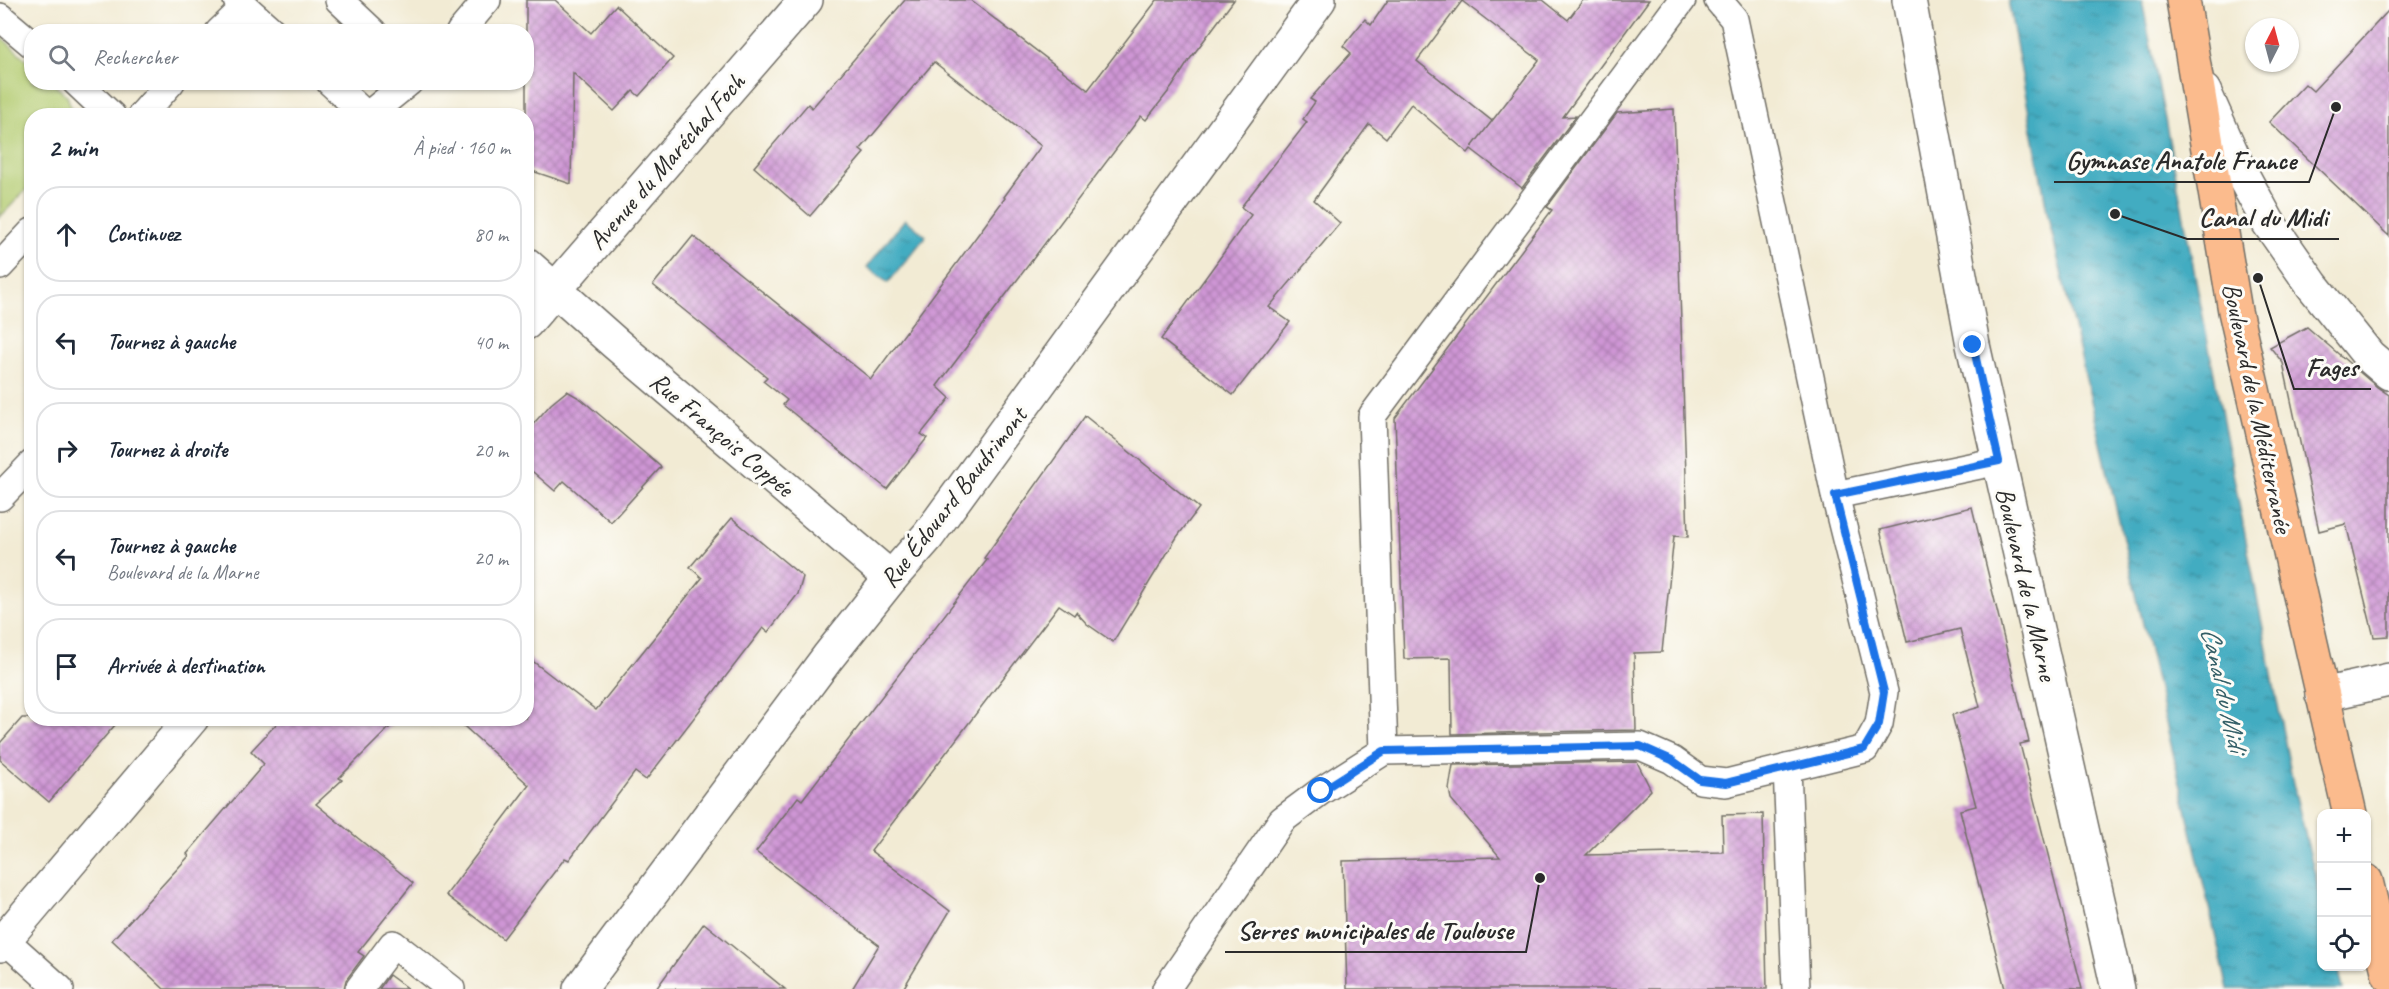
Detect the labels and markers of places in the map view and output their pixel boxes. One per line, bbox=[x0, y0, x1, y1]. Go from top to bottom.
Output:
callout: Gymnase Anatole France bbox=[2054, 137, 2309, 182]
callout: Canal du Midi bbox=[2187, 194, 2339, 239]
callout: Fages bbox=[2294, 344, 2371, 389]
callout: Serres municipales de Toulouse bbox=[1225, 907, 1526, 952]

